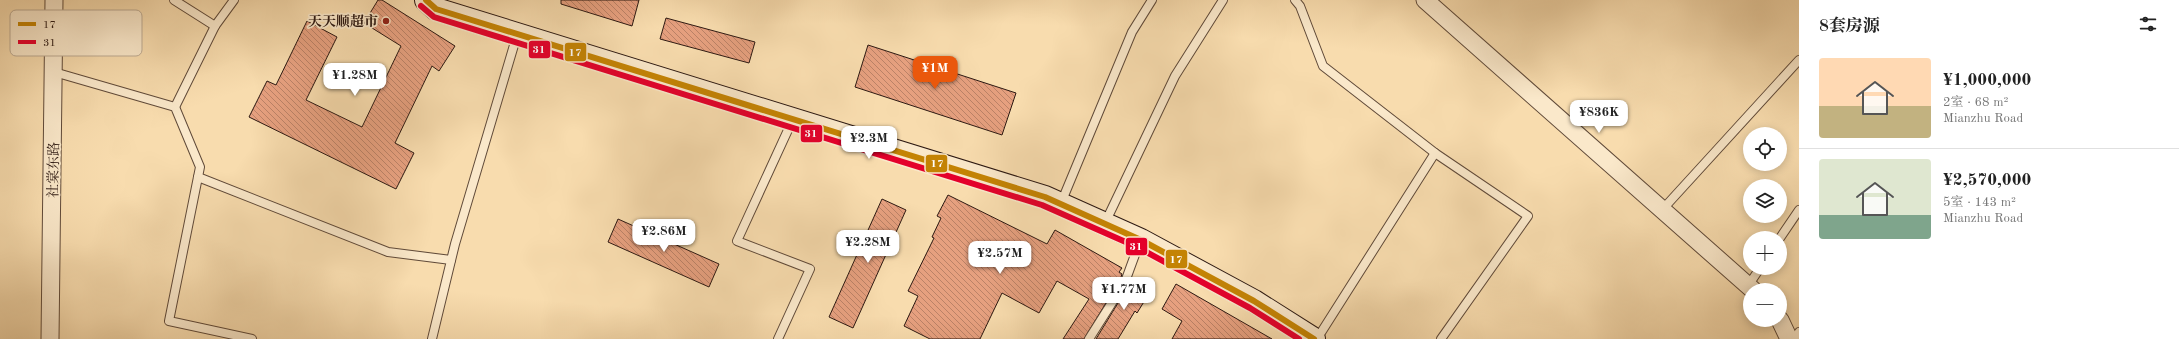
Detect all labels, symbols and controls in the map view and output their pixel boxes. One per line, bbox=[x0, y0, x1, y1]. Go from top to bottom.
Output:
legend bbox=[10, 10, 142, 56]
icon: filters bbox=[2137, 13, 2159, 35]
place label: 天天顺超市 bbox=[308, 14, 378, 29]
marker: 天天顺超市 bbox=[381, 16, 391, 26]
text: 8套房源 bbox=[1819, 18, 1880, 35]
text: 17 bbox=[43, 20, 56, 31]
text: 31 bbox=[43, 38, 56, 49]
line badge: 31 bbox=[528, 40, 551, 59]
line badge: 17 bbox=[564, 42, 587, 62]
text: 31 bbox=[533, 45, 545, 56]
text: 17 bbox=[569, 48, 581, 59]
pin: ¥1M bbox=[916, 56, 954, 90]
text: ¥1M bbox=[922, 62, 948, 75]
pin: ¥1.28M bbox=[322, 63, 388, 97]
text: ¥1.28M bbox=[332, 69, 378, 82]
text: ¥1,000,000 bbox=[1943, 72, 2031, 89]
icon: home bbox=[1851, 74, 1899, 122]
text: 2室 · 68 m² bbox=[1943, 96, 2008, 109]
pin: ¥836K bbox=[1571, 100, 1627, 134]
text: ¥836K bbox=[1579, 106, 1619, 119]
text: Mianzhu Road bbox=[1943, 112, 2023, 125]
line badge: 31 bbox=[800, 124, 823, 143]
pin: ¥2.3M bbox=[841, 126, 897, 160]
map controls bbox=[1743, 127, 1787, 327]
button: locate bbox=[1743, 127, 1787, 171]
text: 31 bbox=[805, 129, 817, 140]
text: ¥2.3M bbox=[850, 132, 888, 145]
street label: 社棠东路 bbox=[46, 142, 61, 198]
line badge: 17 bbox=[925, 154, 948, 173]
text: 17 bbox=[931, 159, 943, 170]
text: ¥2,570,000 bbox=[1943, 172, 2031, 189]
icon: home bbox=[1851, 175, 1899, 223]
button: layers bbox=[1743, 179, 1787, 223]
text: 5室 · 143 m² bbox=[1943, 196, 2016, 209]
text: Mianzhu Road bbox=[1943, 212, 2023, 225]
pin: ¥2.86M bbox=[631, 219, 697, 253]
text: ¥2.86M bbox=[641, 225, 687, 238]
pin: ¥2.28M bbox=[835, 230, 901, 264]
button: + bbox=[1743, 231, 1787, 275]
text: ¥2.28M bbox=[845, 236, 891, 249]
line badge: 31 bbox=[1125, 237, 1148, 256]
pin: ¥2.57M bbox=[967, 241, 1033, 275]
text: 31 bbox=[1130, 242, 1142, 253]
text: ¥2.57M bbox=[977, 247, 1023, 260]
line badge: 17 bbox=[1165, 249, 1188, 269]
text: 17 bbox=[1170, 255, 1182, 266]
pin: ¥1.77M bbox=[1091, 277, 1157, 311]
text: ¥1.77M bbox=[1101, 283, 1147, 296]
button: − bbox=[1743, 283, 1787, 327]

